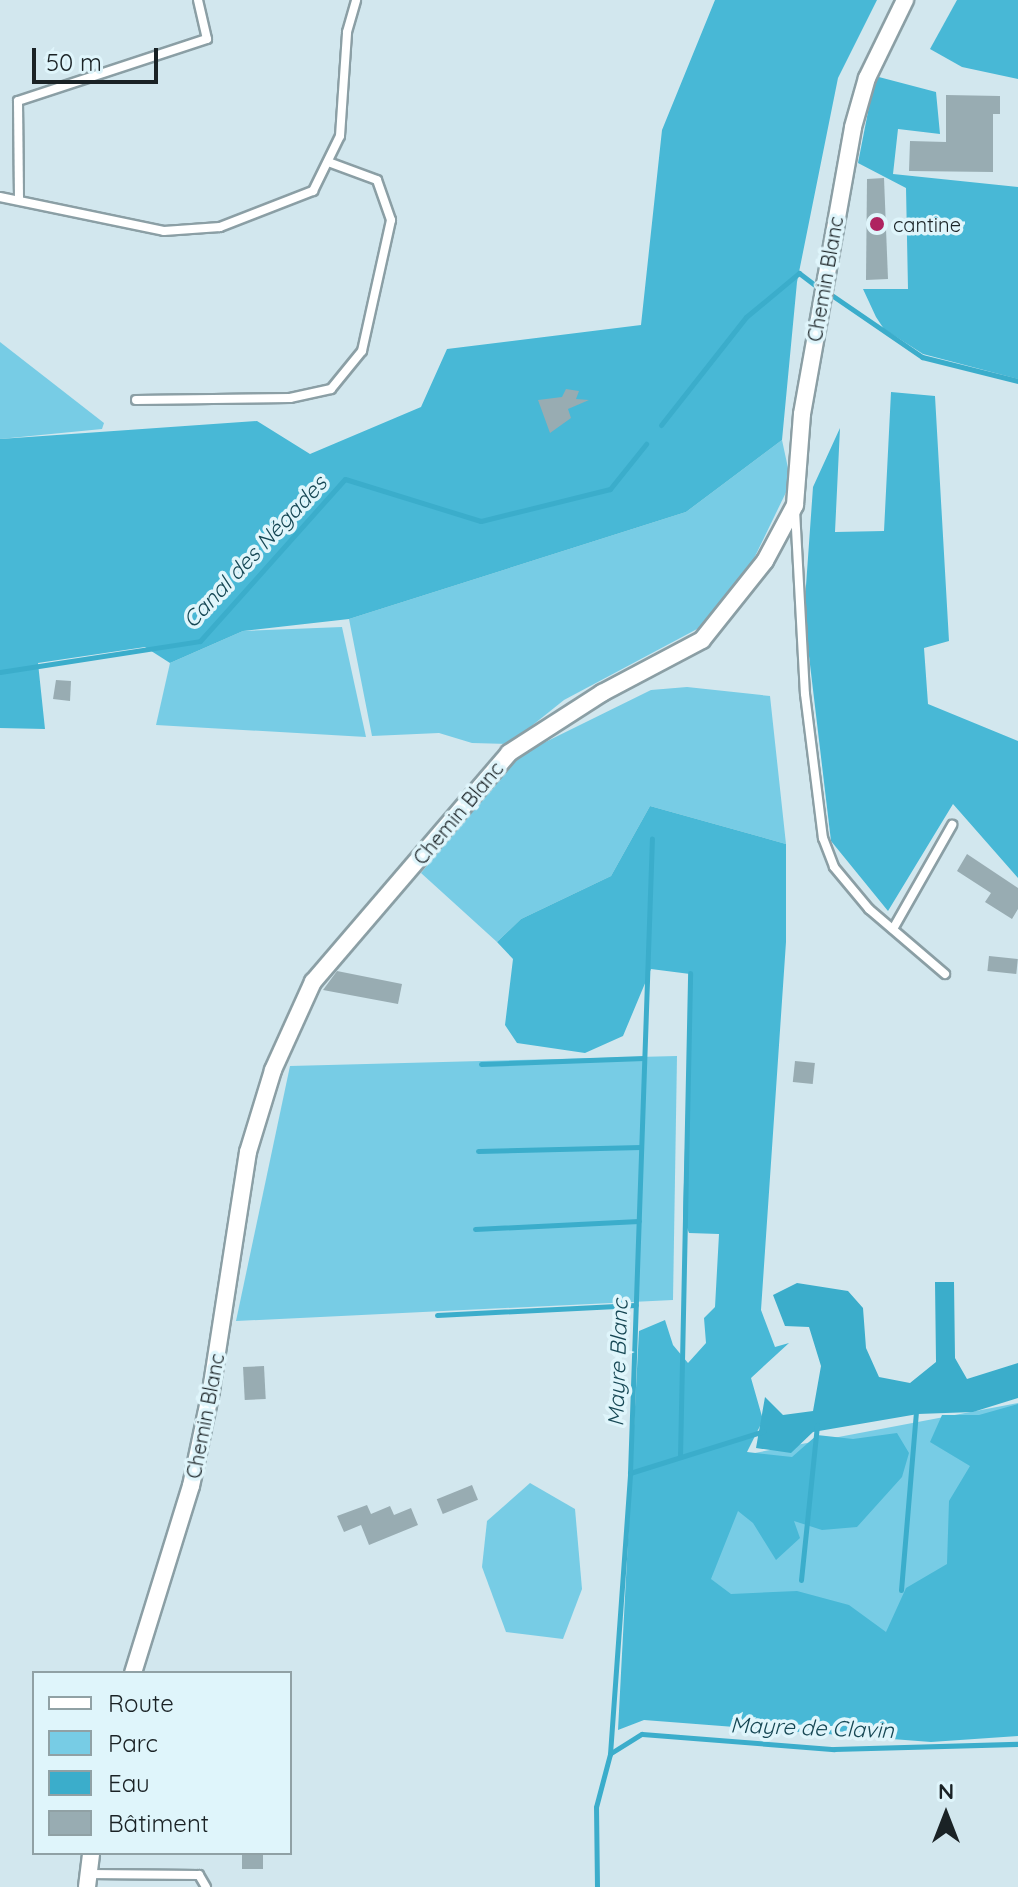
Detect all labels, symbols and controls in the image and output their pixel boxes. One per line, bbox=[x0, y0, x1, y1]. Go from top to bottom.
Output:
scale bar bbox=[36, 32, 162, 82]
text: 50 m bbox=[46, 47, 102, 77]
place label: cantine bbox=[893, 212, 961, 236]
street label: Chemin Blanc bbox=[802, 214, 848, 344]
marker: cantine bbox=[868, 215, 886, 233]
water label: Canal des Négades bbox=[178, 470, 332, 634]
street label: Chemin Blanc bbox=[408, 757, 508, 869]
water label: Mayre Blanc bbox=[603, 1299, 633, 1427]
street label: Chemin Blanc bbox=[181, 1351, 229, 1481]
legend bbox=[32, 1671, 292, 1855]
text: Route bbox=[108, 1688, 174, 1718]
water label: Mayre de Clavin bbox=[730, 1712, 894, 1744]
text: Parc bbox=[108, 1728, 158, 1758]
text: Eau bbox=[108, 1768, 150, 1798]
north arrow bbox=[906, 1775, 986, 1855]
text: N bbox=[938, 1777, 954, 1805]
text: Bâtiment bbox=[108, 1808, 209, 1838]

